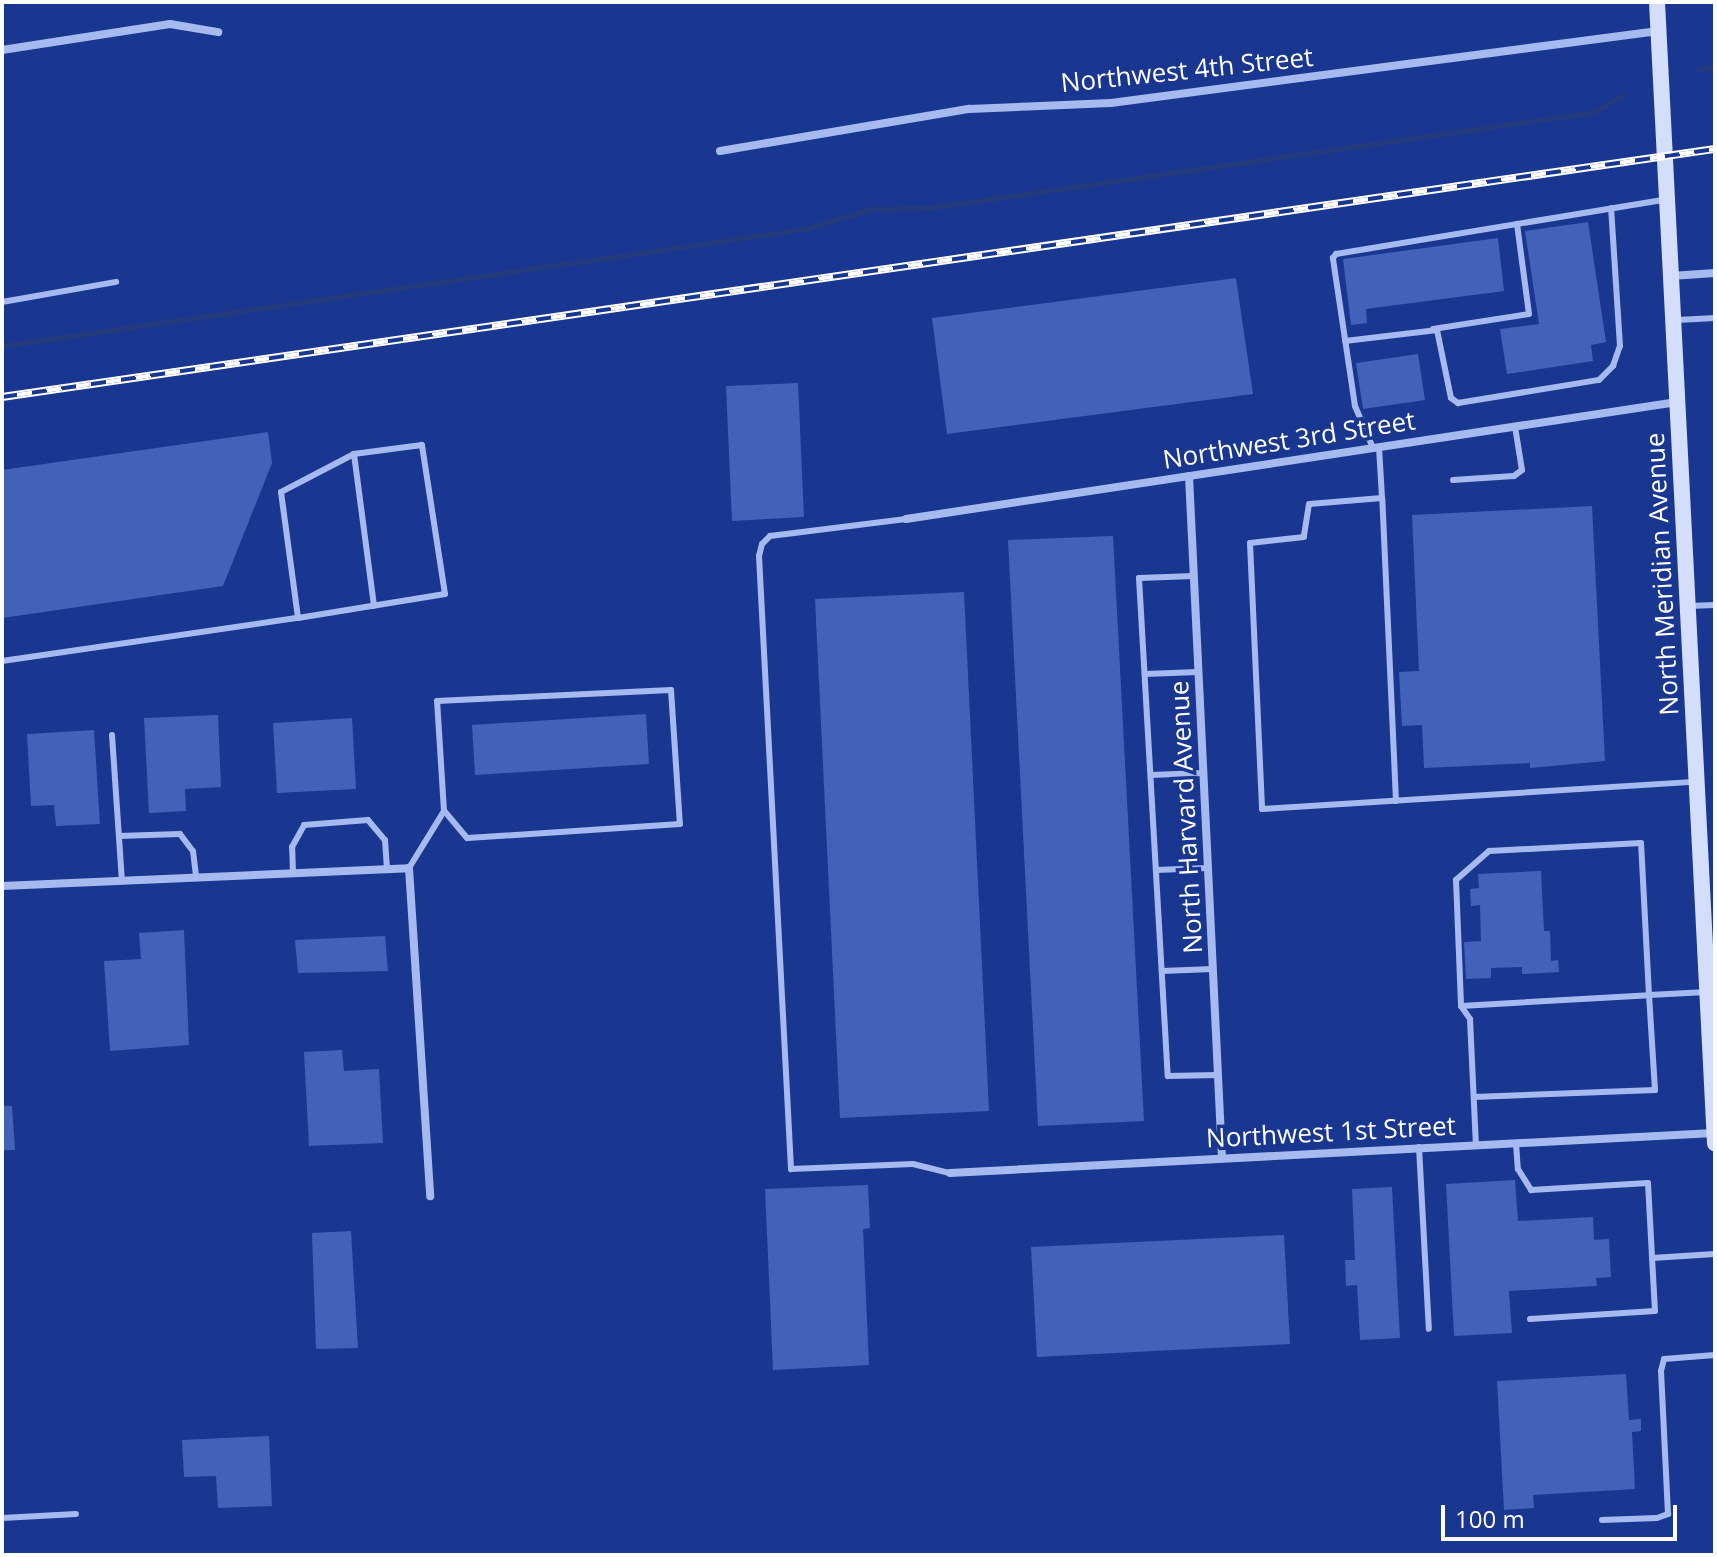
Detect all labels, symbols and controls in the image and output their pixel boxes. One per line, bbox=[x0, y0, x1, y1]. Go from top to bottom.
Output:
street label: Northwest 4th Street bbox=[1059, 41, 1315, 99]
street label: Northwest 3rd Street bbox=[1161, 405, 1417, 475]
street label: North Meridian Avenue bbox=[1639, 432, 1685, 716]
street label: North Harvard Avenue bbox=[1163, 680, 1209, 954]
street label: Northwest 1st Street bbox=[1205, 1110, 1457, 1154]
scale bar bbox=[1445, 1489, 1681, 1539]
text: 100 m bbox=[1455, 1502, 1525, 1535]

